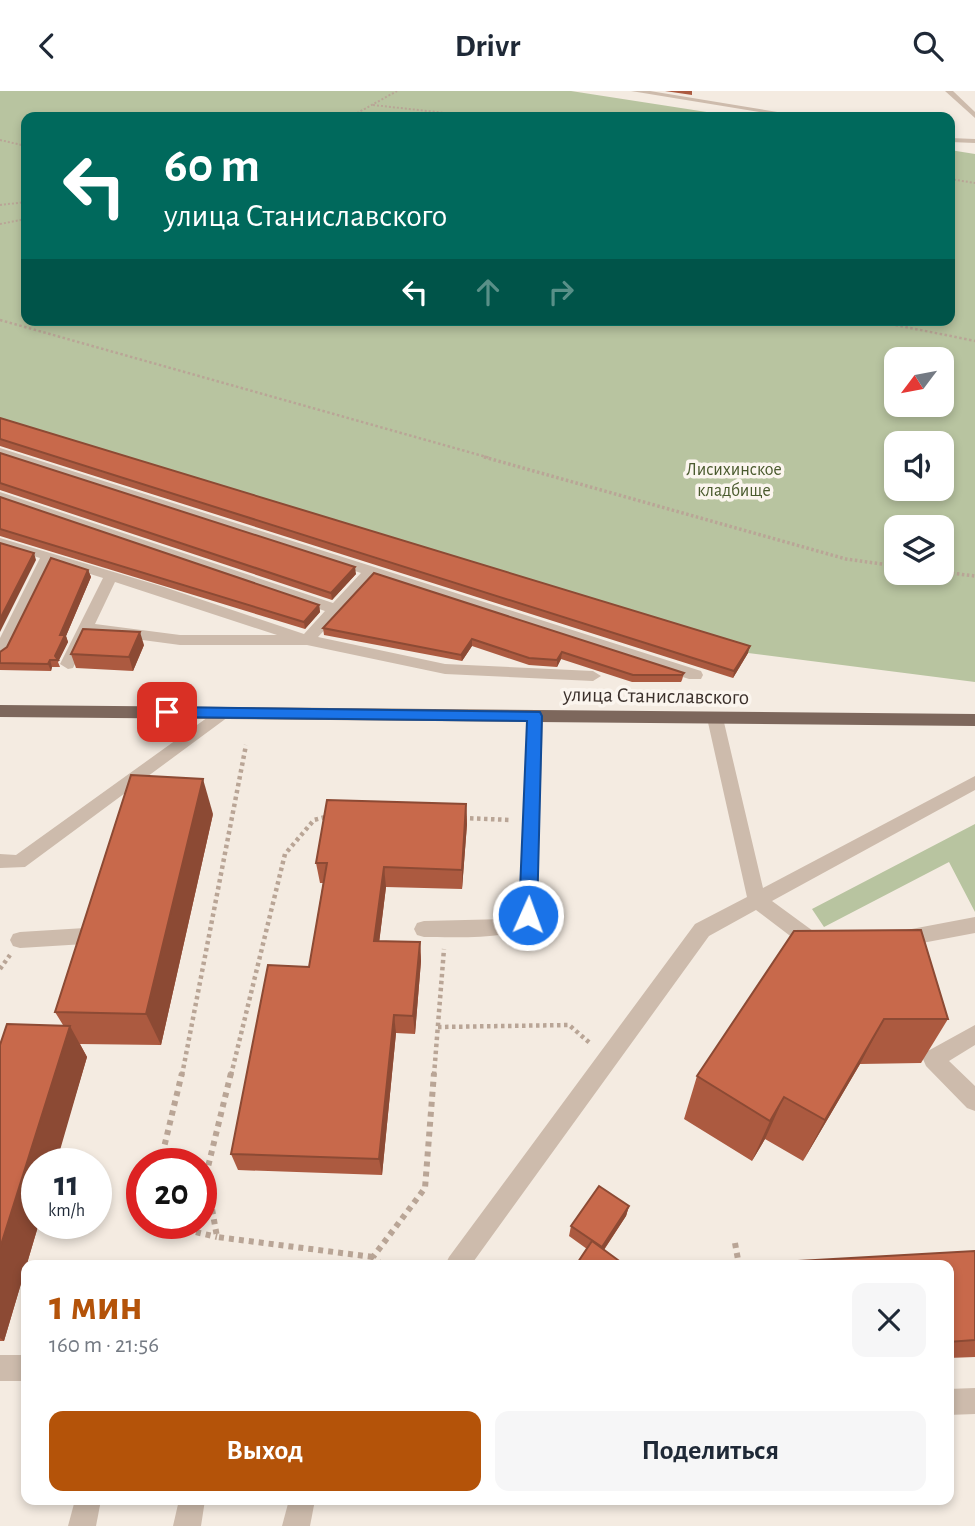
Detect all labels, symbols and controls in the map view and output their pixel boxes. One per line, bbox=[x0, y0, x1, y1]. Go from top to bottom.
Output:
icon: back bbox=[28, 27, 66, 65]
icon: search bbox=[909, 27, 947, 65]
text: Drivr bbox=[455, 30, 520, 62]
icon: left bbox=[49, 140, 140, 231]
text: 60 m bbox=[164, 142, 260, 191]
text: улица Станиславского bbox=[164, 200, 447, 232]
icon: left bbox=[396, 273, 434, 311]
icon: ahead bbox=[469, 273, 507, 311]
icon: right bbox=[542, 273, 580, 311]
north arrow bbox=[884, 347, 954, 417]
map controls bbox=[884, 347, 954, 585]
button: sound bbox=[884, 431, 954, 501]
park label: Лисихинское кладбище bbox=[686, 461, 782, 500]
button: layers bbox=[884, 515, 954, 585]
pin bbox=[137, 682, 197, 742]
street label: улица Станиславского bbox=[562, 684, 749, 708]
icon: arrive bbox=[148, 693, 186, 731]
position arrow bbox=[491, 878, 565, 952]
speed limit sign: 20 bbox=[126, 1148, 217, 1239]
text: 11 bbox=[54, 1167, 79, 1202]
text: km/h bbox=[48, 1202, 85, 1220]
button: close bbox=[852, 1283, 926, 1357]
text: 1 мин bbox=[49, 1285, 143, 1327]
text: 160 m · 21:56 bbox=[49, 1334, 159, 1357]
button: Выход bbox=[49, 1411, 481, 1491]
button: Поделиться bbox=[495, 1411, 926, 1491]

